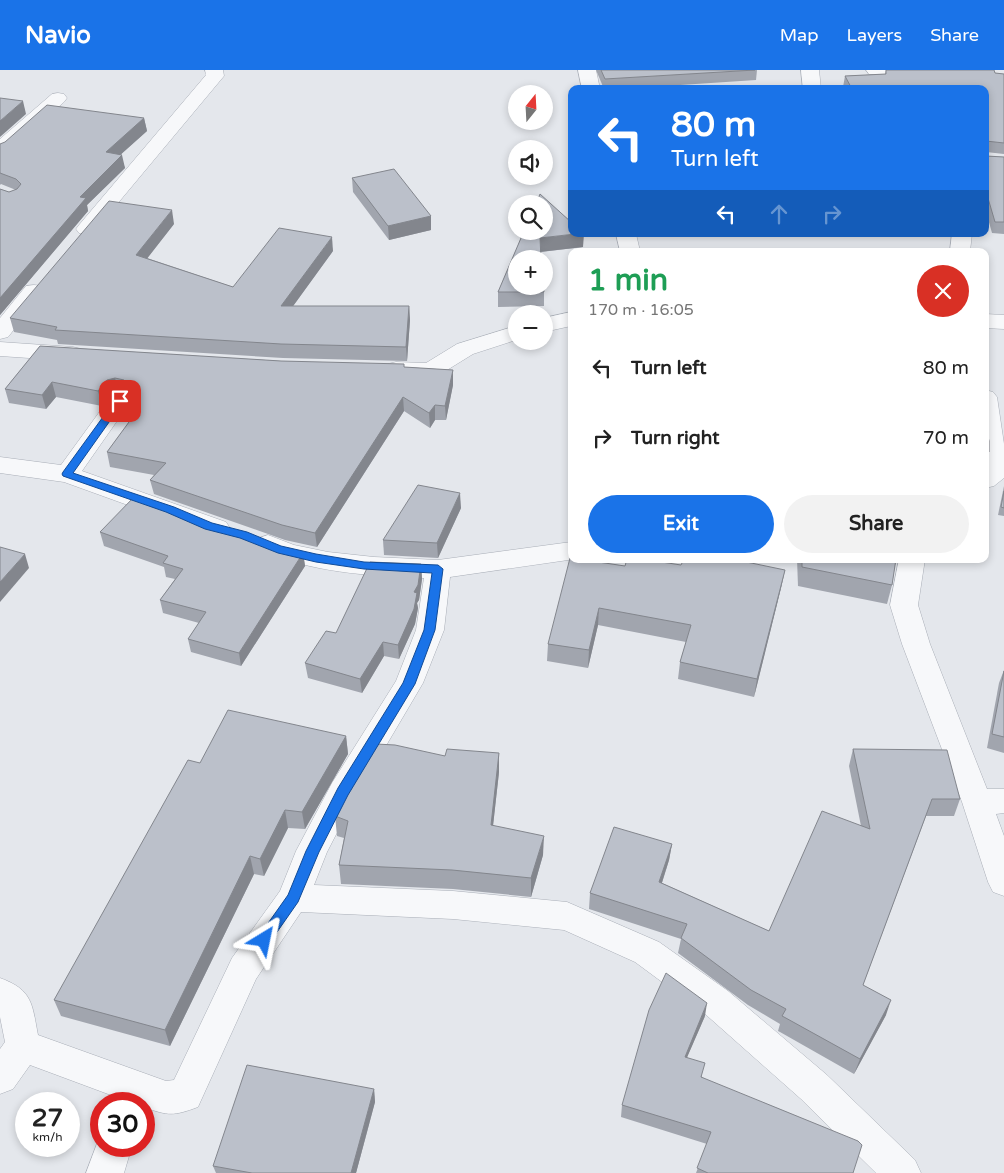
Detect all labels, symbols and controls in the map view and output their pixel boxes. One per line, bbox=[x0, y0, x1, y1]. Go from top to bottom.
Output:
text: Navio bbox=[25, 21, 91, 50]
text: Map bbox=[780, 24, 819, 46]
text: Layers bbox=[847, 24, 902, 46]
text: Share bbox=[930, 24, 979, 46]
north arrow bbox=[508, 85, 552, 130]
map controls bbox=[508, 85, 553, 350]
text: 80 m bbox=[671, 104, 756, 146]
icon: left bbox=[588, 105, 653, 170]
button: sound bbox=[508, 140, 553, 185]
text: Turn left bbox=[671, 146, 759, 172]
button: search bbox=[508, 195, 553, 240]
icon: left bbox=[712, 200, 740, 228]
icon: ahead bbox=[765, 200, 793, 228]
icon: right bbox=[818, 200, 846, 228]
button: + bbox=[508, 250, 553, 295]
text: 1 min bbox=[588, 262, 668, 299]
button: close bbox=[917, 265, 969, 317]
text: 170 m · 16:05 bbox=[588, 300, 694, 320]
button: − bbox=[508, 305, 553, 350]
icon: left bbox=[588, 354, 616, 382]
text: Turn left bbox=[631, 357, 707, 379]
text: 80 m bbox=[923, 357, 969, 379]
pin bbox=[99, 380, 141, 422]
icon: arrive bbox=[106, 387, 134, 415]
icon: right bbox=[588, 424, 616, 452]
text: Turn right bbox=[631, 427, 719, 449]
text: 70 m bbox=[923, 427, 969, 449]
button: Exit bbox=[588, 495, 774, 553]
button: Share bbox=[784, 495, 969, 553]
position arrow bbox=[237, 913, 289, 965]
speed limit sign: 30 bbox=[90, 1092, 155, 1157]
text: 27 bbox=[32, 1103, 63, 1133]
text: km/h bbox=[32, 1130, 63, 1144]

